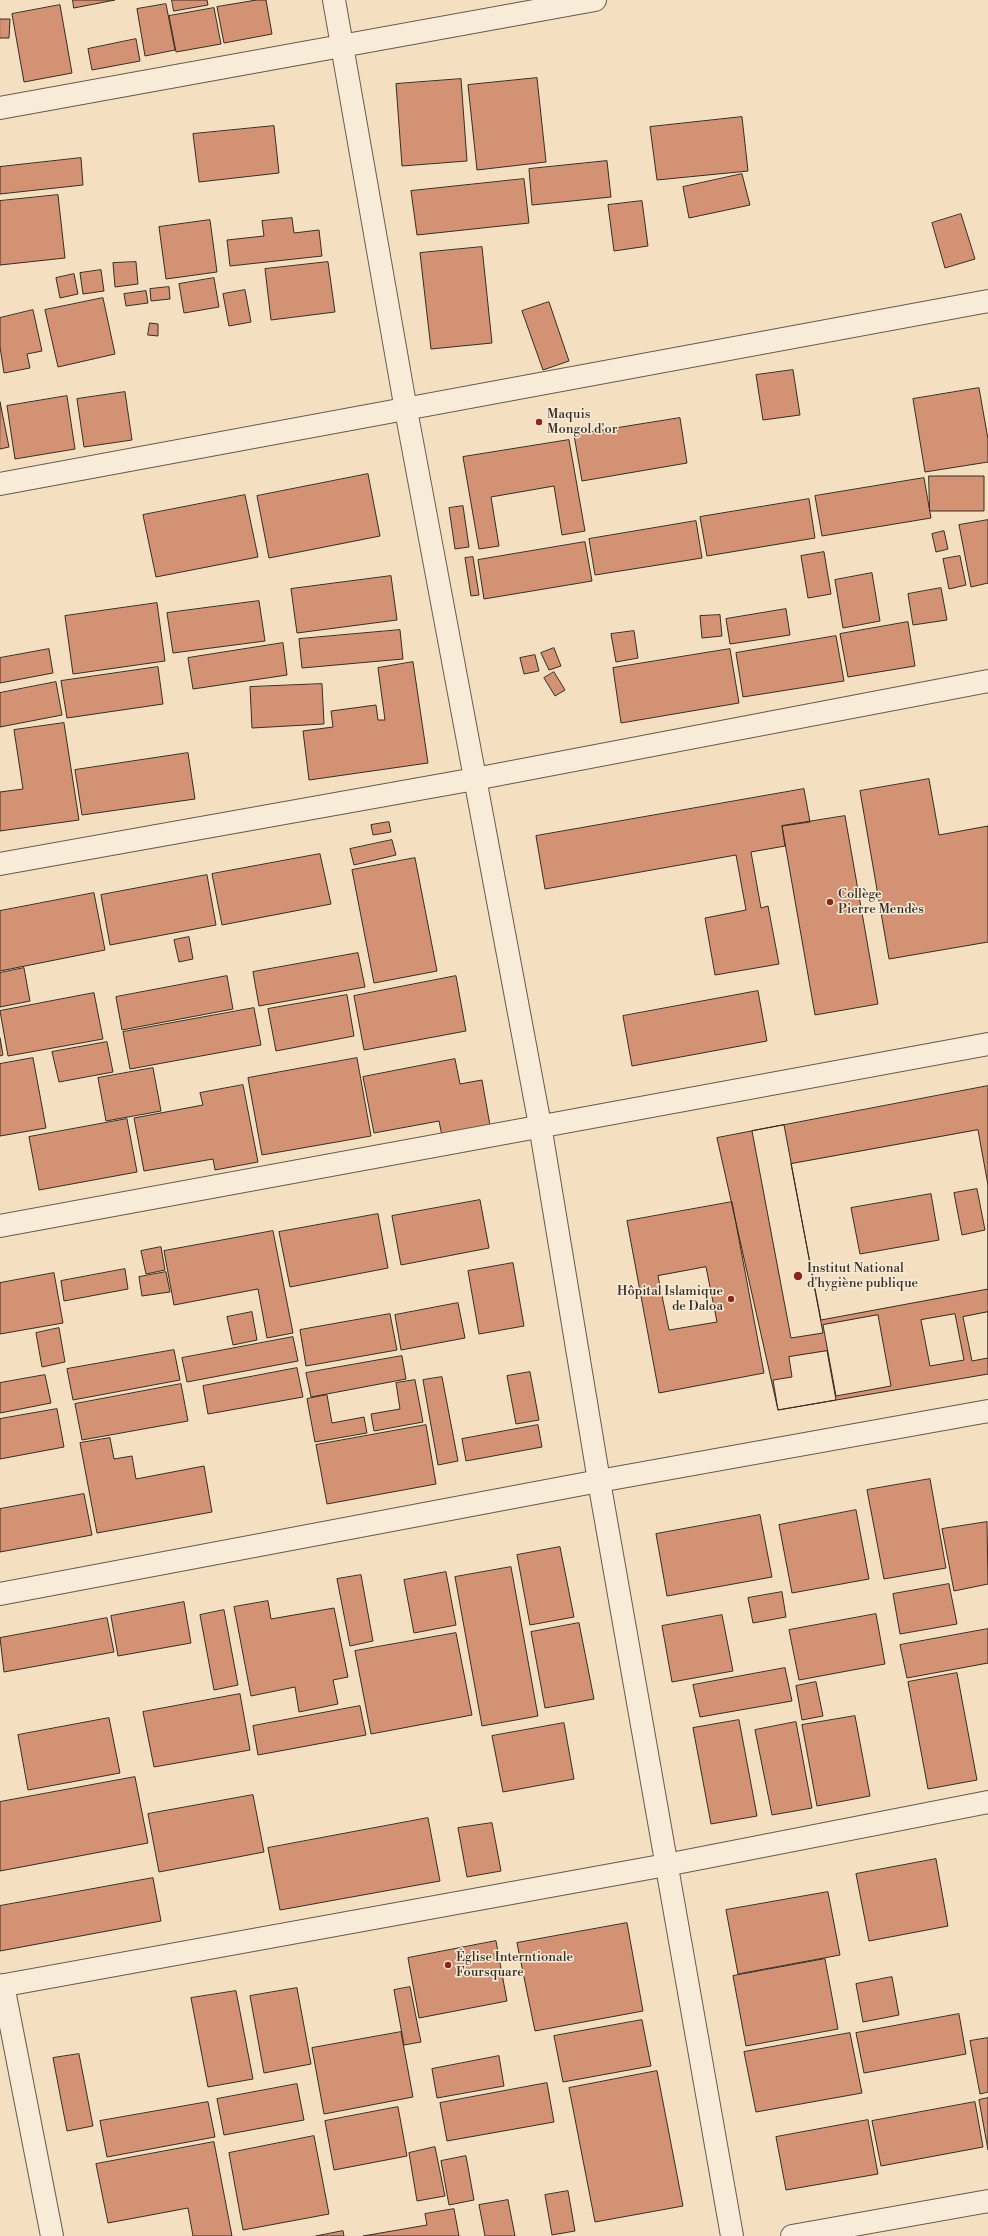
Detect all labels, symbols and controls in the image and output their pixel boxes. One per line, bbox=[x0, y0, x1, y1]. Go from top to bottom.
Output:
place label: Maquis Mongol d'or bbox=[547, 407, 617, 438]
marker: Maquis Mongol d'or bbox=[534, 417, 544, 427]
place label: Collège Pierre Mendès bbox=[838, 887, 924, 918]
marker: Collège Pierre Mendès bbox=[825, 897, 835, 907]
place label: Institut National d'hygiène publique bbox=[807, 1261, 918, 1292]
marker: Institut National d'hygiène publique bbox=[792, 1270, 804, 1282]
place label: Hôpital Islamique de Daloa bbox=[617, 1284, 723, 1315]
marker: Hôpital Islamique de Daloa bbox=[726, 1294, 736, 1304]
place label: Église Interntionale Foursquare bbox=[456, 1950, 573, 1981]
marker: Église Interntionale Foursquare bbox=[443, 1960, 453, 1970]

